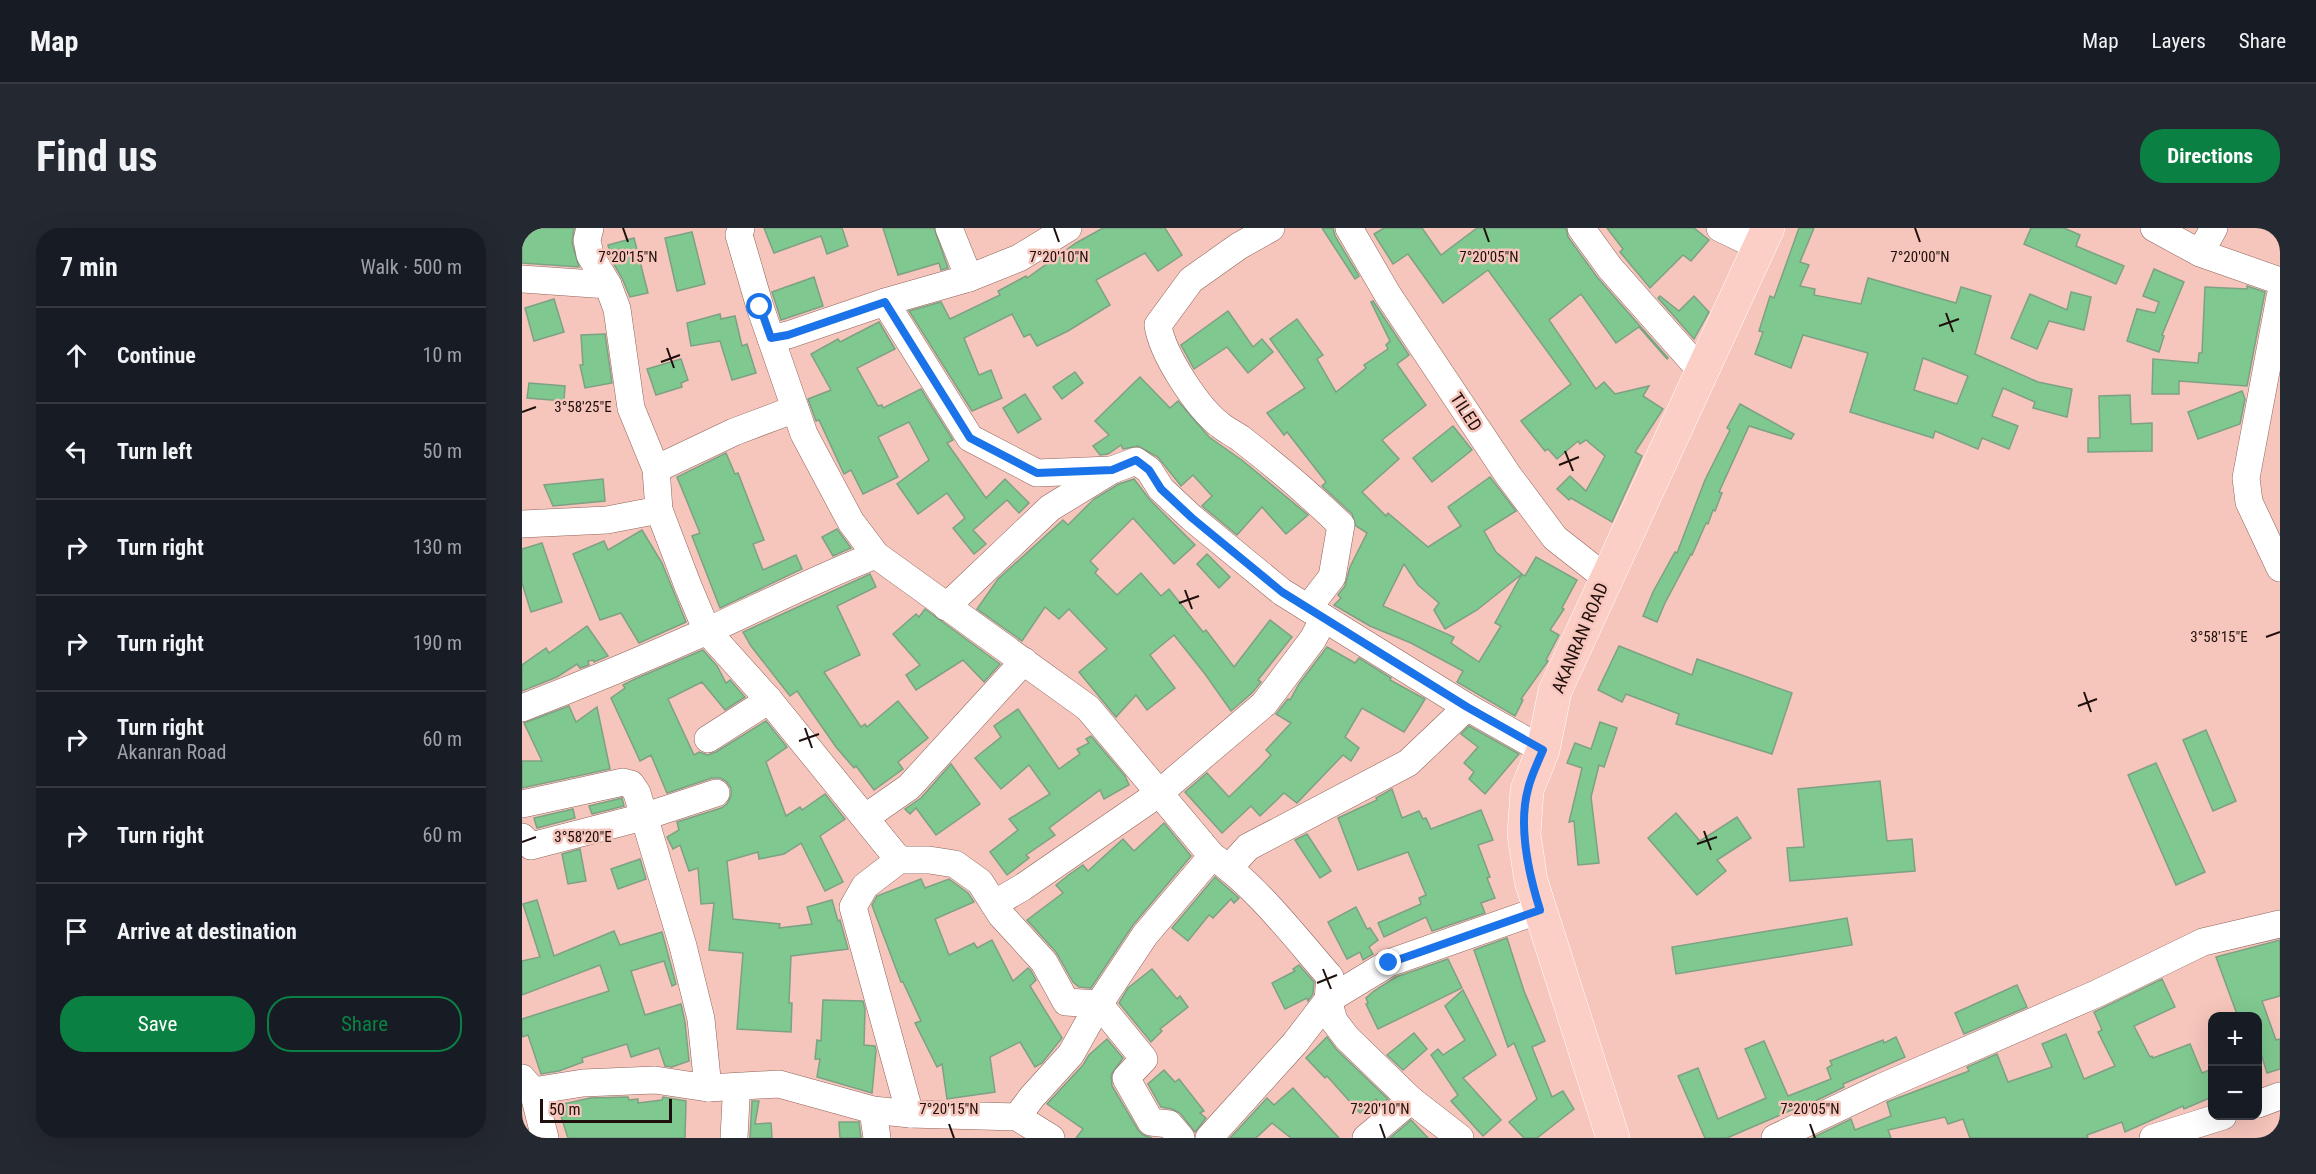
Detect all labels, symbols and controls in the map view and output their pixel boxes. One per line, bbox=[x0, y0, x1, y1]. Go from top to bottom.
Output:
text: Map bbox=[30, 25, 78, 58]
text: Map bbox=[2082, 29, 2119, 53]
text: Layers bbox=[2152, 29, 2206, 53]
text: Share bbox=[2239, 29, 2286, 53]
button: Directions bbox=[2140, 129, 2280, 183]
text: Find us bbox=[36, 132, 157, 181]
text: 7°20'15"N bbox=[598, 248, 658, 266]
text: 7°20'10"N bbox=[1029, 248, 1089, 266]
text: 7°20'05"N bbox=[1459, 248, 1519, 266]
text: 7°20'00"N bbox=[1890, 248, 1950, 266]
text: 7 min bbox=[60, 252, 118, 282]
text: Walk · 500 m bbox=[361, 255, 462, 279]
route start bbox=[746, 293, 772, 319]
icon: ahead bbox=[60, 339, 93, 372]
text: Continue bbox=[117, 343, 196, 368]
text: 10 m bbox=[423, 343, 462, 367]
street label: TILED bbox=[1446, 389, 1487, 435]
text: 3°58'25"E bbox=[554, 398, 612, 416]
icon: left bbox=[60, 435, 93, 468]
text: Turn left bbox=[117, 439, 192, 464]
text: 50 m bbox=[423, 439, 462, 463]
icon: right bbox=[60, 531, 93, 564]
text: Turn right bbox=[117, 535, 204, 560]
text: 130 m bbox=[413, 535, 462, 559]
street label: AKANRAN ROAD bbox=[1547, 579, 1612, 696]
icon: right bbox=[60, 627, 93, 660]
text: 3°58'15"E bbox=[2190, 628, 2248, 646]
text: Turn right bbox=[117, 631, 204, 656]
text: 190 m bbox=[413, 631, 462, 655]
text: Turn right bbox=[117, 715, 204, 740]
icon: right bbox=[60, 723, 93, 756]
text: 60 m bbox=[423, 727, 462, 751]
text: Akanran Road bbox=[117, 740, 227, 764]
icon: right bbox=[60, 819, 93, 852]
text: Turn right bbox=[117, 823, 204, 848]
text: 60 m bbox=[423, 823, 462, 847]
text: 3°58'20"E bbox=[554, 828, 612, 846]
icon: arrive bbox=[60, 915, 93, 948]
text: Arrive at destination bbox=[117, 919, 297, 944]
route end bbox=[1375, 949, 1401, 975]
button: Save bbox=[60, 996, 255, 1052]
button: Share bbox=[267, 996, 462, 1052]
map controls bbox=[2208, 1012, 2262, 1120]
button: + bbox=[2208, 1012, 2262, 1066]
button: − bbox=[2208, 1066, 2262, 1120]
scale bar bbox=[540, 1096, 672, 1124]
text: 50 m bbox=[549, 1100, 581, 1119]
text: 7°20'15"N bbox=[919, 1100, 979, 1118]
text: 7°20'10"N bbox=[1350, 1100, 1410, 1118]
text: 7°20'05"N bbox=[1780, 1100, 1840, 1118]

